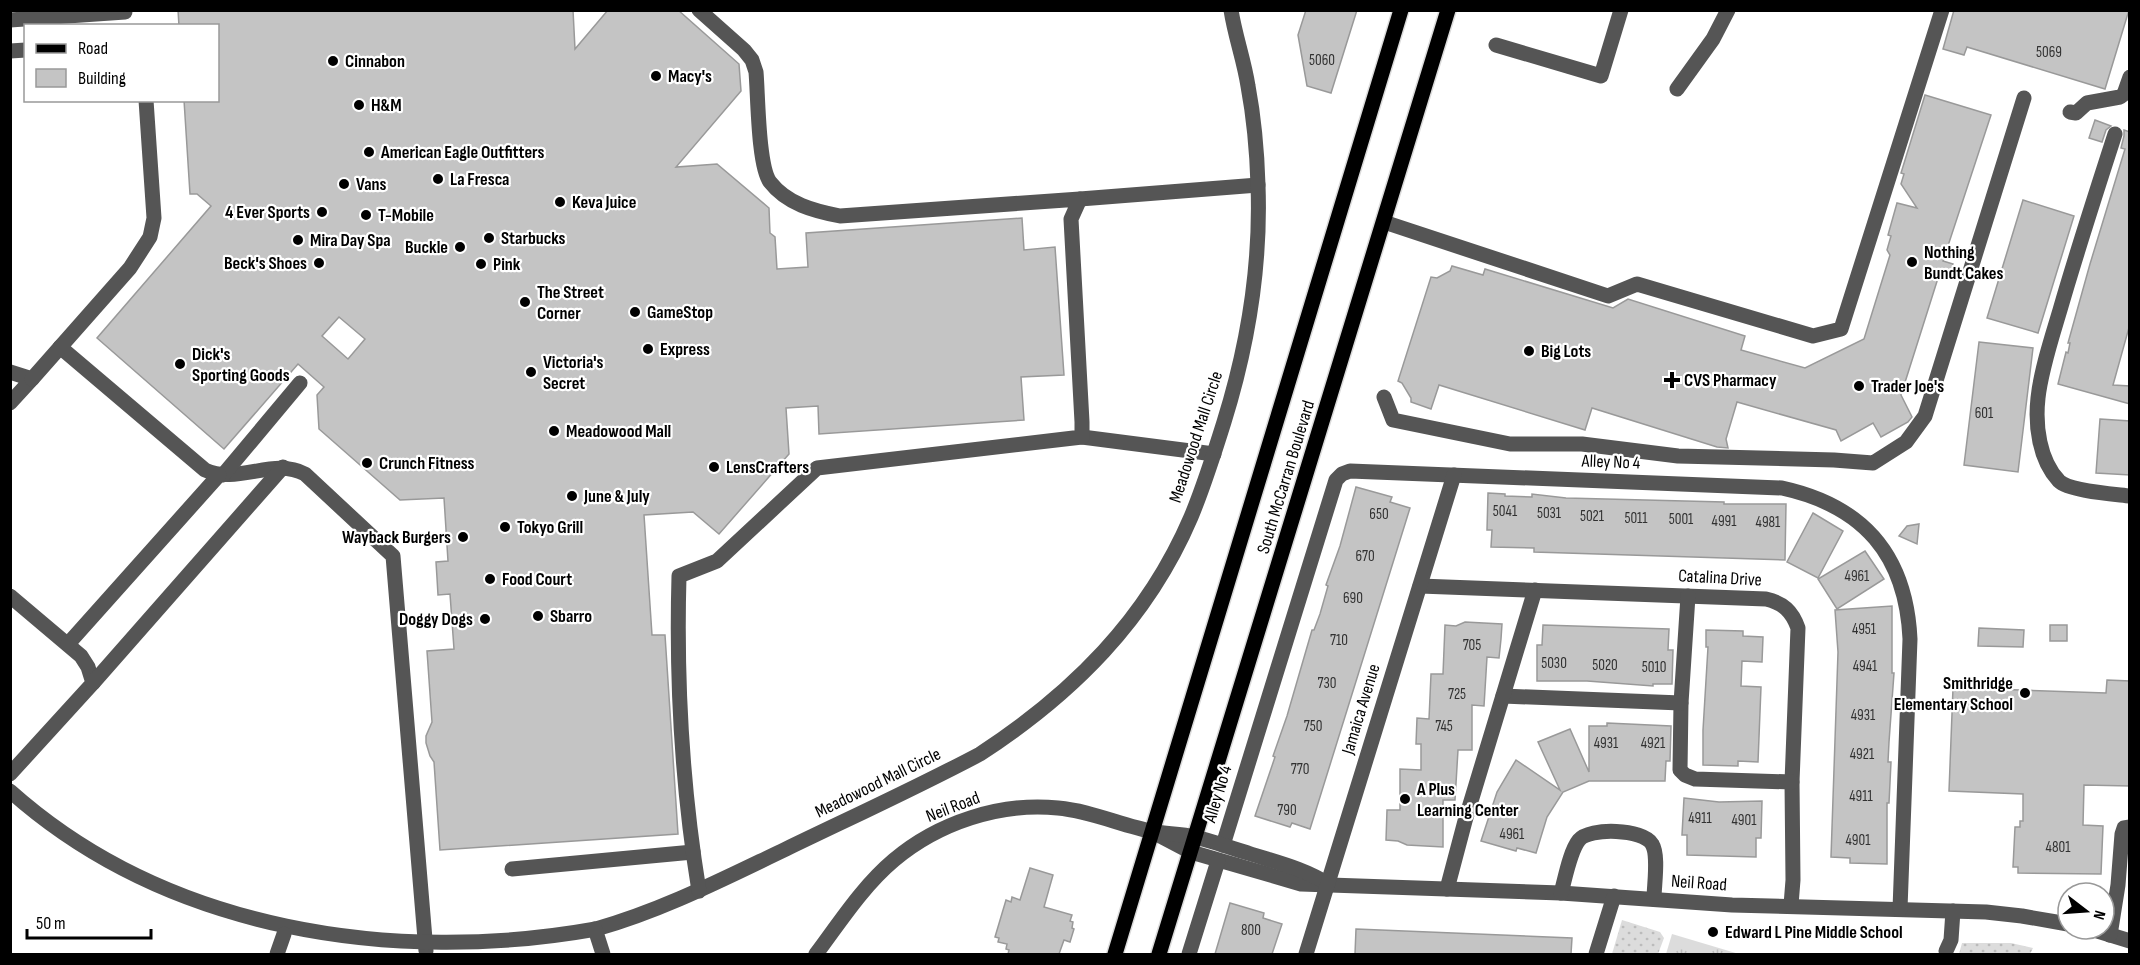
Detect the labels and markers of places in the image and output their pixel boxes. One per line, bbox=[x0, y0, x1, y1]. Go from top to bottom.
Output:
place label: Cinnabon bbox=[345, 51, 405, 72]
marker: Cinnabon bbox=[326, 54, 340, 68]
place label: Macy's bbox=[668, 66, 712, 87]
marker: Macy's bbox=[649, 69, 663, 83]
place label: H&M bbox=[371, 95, 402, 116]
marker: H&M bbox=[352, 98, 366, 112]
place label: American Eagle Outfitters bbox=[380, 142, 545, 163]
marker: American Eagle Outfitters bbox=[362, 145, 376, 159]
place label: La Fresca bbox=[450, 169, 509, 190]
marker: La Fresca bbox=[431, 172, 445, 186]
place label: Vans bbox=[356, 174, 387, 195]
marker: Vans bbox=[337, 177, 351, 191]
place label: Keva Juice bbox=[572, 192, 636, 213]
marker: Keva Juice bbox=[553, 195, 567, 209]
place label: 4 Ever Sports bbox=[225, 202, 310, 223]
marker: 4 Ever Sports bbox=[315, 205, 329, 219]
place label: T-Mobile bbox=[378, 205, 434, 226]
marker: T-Mobile bbox=[359, 208, 373, 222]
place label: Starbucks bbox=[501, 228, 566, 249]
place label: Mira Day Spa bbox=[310, 230, 391, 251]
marker: Starbucks bbox=[482, 231, 496, 245]
marker: Mira Day Spa bbox=[291, 233, 305, 247]
place label: Buckle bbox=[405, 237, 448, 258]
marker: Buckle bbox=[453, 240, 467, 254]
place label: Nothing Bundt Cakes bbox=[1924, 242, 2003, 284]
place label: Beck's Shoes bbox=[224, 253, 307, 274]
place label: Pink bbox=[493, 254, 521, 275]
marker: Nothing Bundt Cakes bbox=[1905, 255, 1919, 269]
marker: Beck's Shoes bbox=[312, 256, 326, 270]
marker: Pink bbox=[474, 257, 488, 271]
place label: The Street Corner bbox=[537, 282, 604, 324]
marker: The Street Corner bbox=[518, 295, 532, 309]
place label: GameStop bbox=[647, 302, 713, 323]
marker: GameStop bbox=[628, 305, 642, 319]
place label: Express bbox=[660, 339, 710, 360]
place label: Big Lots bbox=[1541, 341, 1591, 362]
marker: Express bbox=[641, 342, 655, 356]
place label: Dick's Sporting Goods bbox=[192, 344, 290, 386]
marker: Big Lots bbox=[1522, 344, 1536, 358]
place label: Victoria's Secret bbox=[543, 352, 604, 394]
marker: Dick's Sporting Goods bbox=[173, 357, 187, 371]
marker: Victoria's Secret bbox=[524, 365, 538, 379]
place label: CVS Pharmacy bbox=[1684, 370, 1777, 391]
marker: CVS Pharmacy bbox=[1665, 373, 1679, 387]
place label: Trader Joe's bbox=[1871, 376, 1944, 397]
marker: Trader Joe's bbox=[1852, 379, 1866, 393]
place label: Meadowood Mall bbox=[566, 421, 671, 442]
marker: Meadowood Mall bbox=[547, 424, 561, 438]
place label: Crunch Fitness bbox=[379, 453, 475, 474]
marker: Crunch Fitness bbox=[360, 456, 374, 470]
place label: LensCrafters bbox=[726, 457, 809, 478]
marker: LensCrafters bbox=[707, 460, 721, 474]
place label: June & July bbox=[583, 486, 650, 507]
marker: June & July bbox=[565, 489, 579, 503]
place label: Tokyo Grill bbox=[517, 517, 583, 538]
marker: Tokyo Grill bbox=[498, 520, 512, 534]
place label: Wayback Burgers bbox=[342, 527, 451, 548]
marker: Wayback Burgers bbox=[456, 530, 470, 544]
place label: Food Court bbox=[502, 569, 572, 590]
marker: Food Court bbox=[483, 572, 497, 586]
place label: Sbarro bbox=[550, 606, 592, 627]
place label: Doggy Dogs bbox=[399, 609, 473, 630]
marker: Sbarro bbox=[531, 609, 545, 623]
marker: Doggy Dogs bbox=[478, 612, 492, 626]
place label: Smithridge Elementary School bbox=[1894, 673, 2013, 715]
marker: Smithridge Elementary School bbox=[2018, 686, 2032, 700]
place label: A Plus Learning Center bbox=[1416, 779, 1519, 821]
marker: A Plus Learning Center bbox=[1398, 792, 1412, 806]
place label: Edward L Pine Middle School bbox=[1725, 922, 1903, 943]
marker: Edward L Pine Middle School bbox=[1706, 925, 1720, 939]

